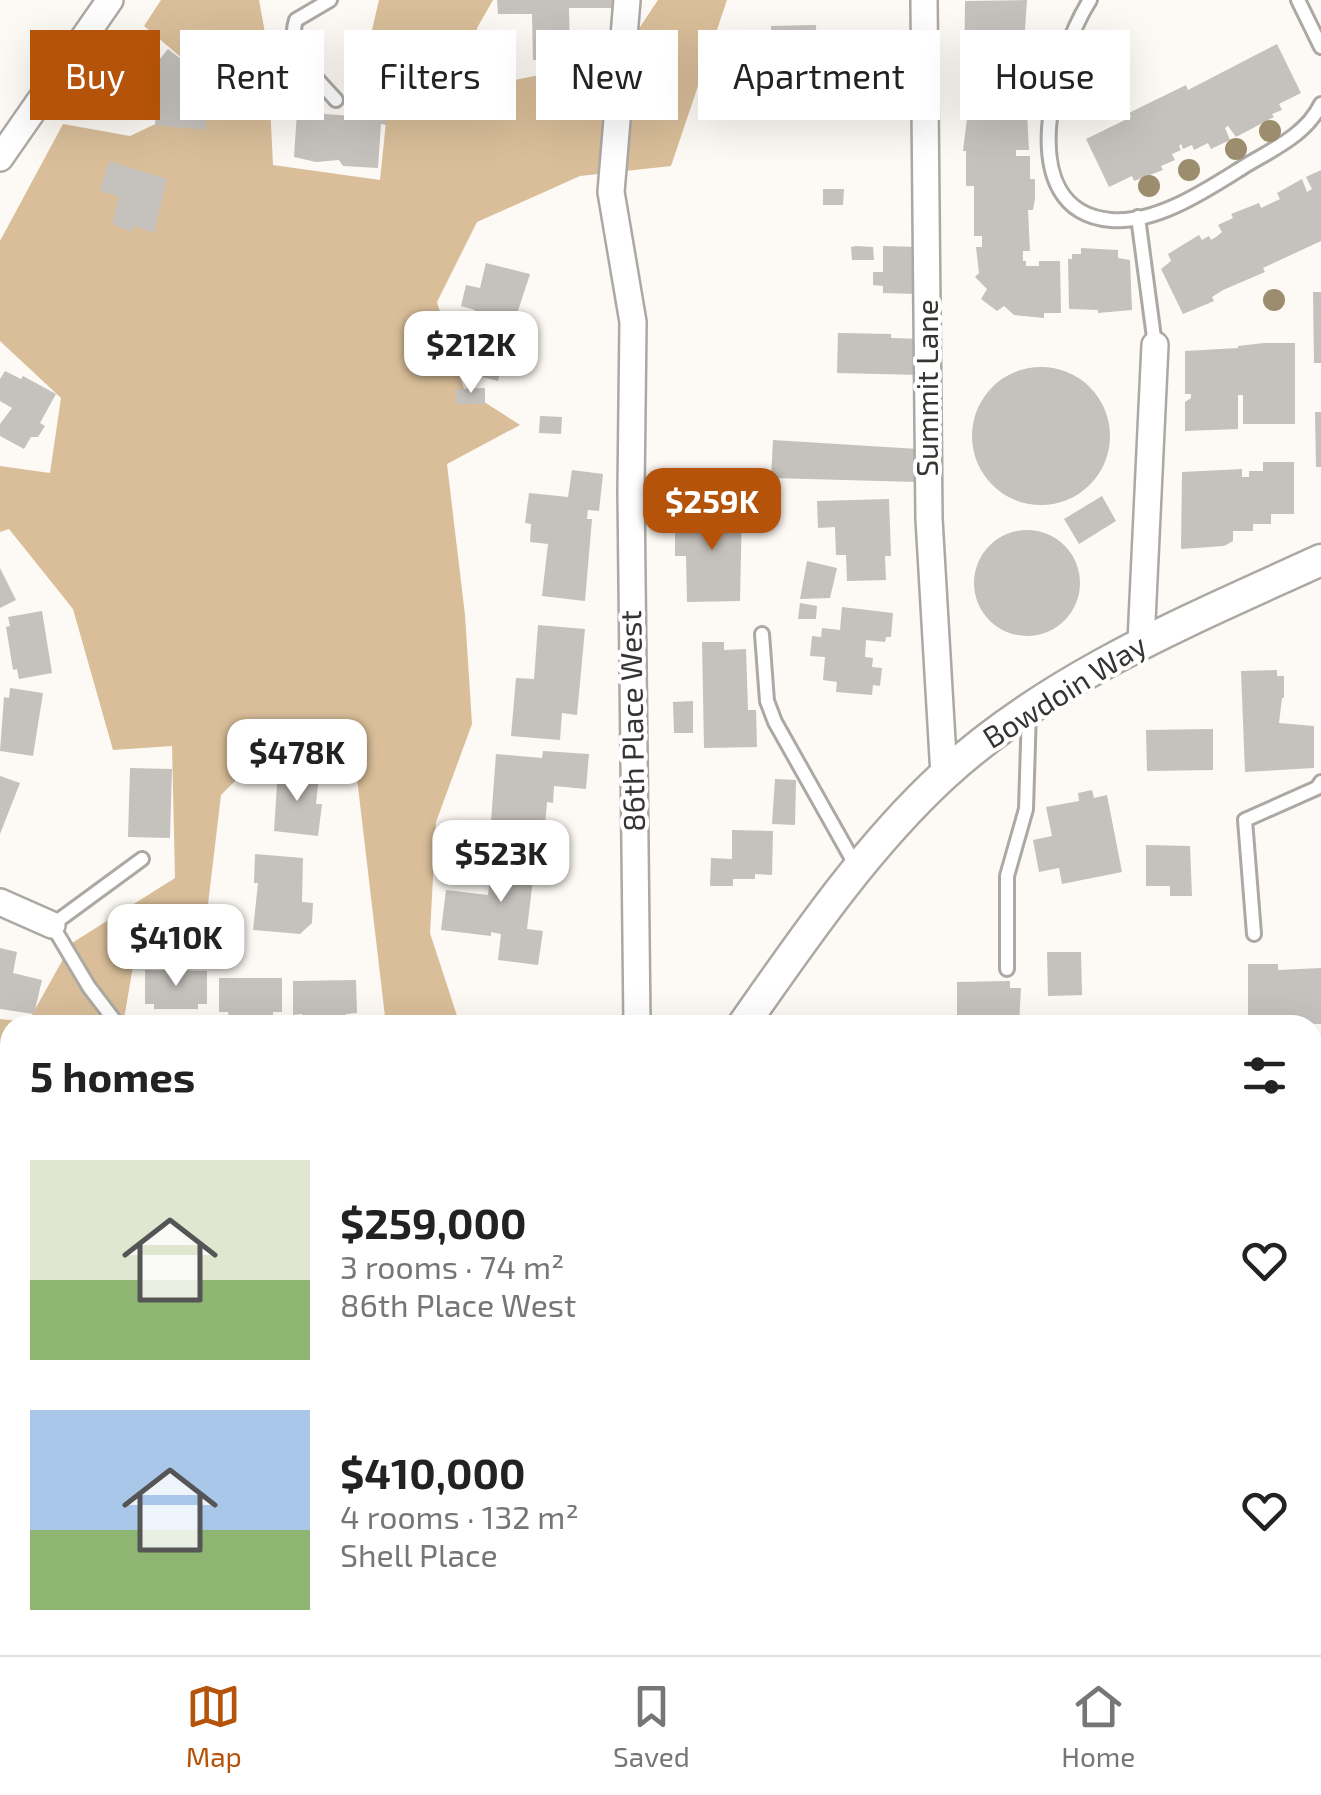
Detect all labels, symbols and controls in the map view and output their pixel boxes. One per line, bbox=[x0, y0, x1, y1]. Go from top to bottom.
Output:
chip: Buy bbox=[30, 30, 160, 120]
chip: Rent bbox=[180, 30, 324, 120]
chip: Filters bbox=[344, 30, 516, 120]
chip: New bbox=[536, 30, 678, 120]
chip: Apartment bbox=[698, 30, 940, 120]
chip: House bbox=[960, 30, 1130, 120]
street label: Summit Lane bbox=[908, 299, 944, 477]
pin: $212K bbox=[401, 311, 541, 396]
text: $212K bbox=[426, 324, 516, 362]
pin: $259K bbox=[642, 468, 782, 553]
text: $259K bbox=[665, 481, 759, 519]
street label: 86th Place West bbox=[611, 610, 651, 832]
street label: Bowdoin Way bbox=[976, 626, 1152, 755]
pin: $478K bbox=[227, 719, 367, 804]
text: $478K bbox=[249, 732, 345, 770]
pin: $523K bbox=[431, 820, 571, 905]
text: $523K bbox=[454, 833, 548, 871]
pin: $410K bbox=[106, 904, 246, 989]
text: $410K bbox=[129, 917, 223, 955]
icon: filters bbox=[1237, 1048, 1292, 1103]
text: 5 homes bbox=[30, 1050, 195, 1100]
text: $259,000 bbox=[340, 1197, 526, 1247]
icon: home bbox=[110, 1200, 230, 1320]
icon: heart bbox=[1237, 1233, 1292, 1288]
text: 3 rooms · 74 m² bbox=[340, 1247, 564, 1285]
text: 86th Place West bbox=[340, 1285, 576, 1323]
text: $410,000 bbox=[340, 1447, 525, 1497]
icon: home bbox=[110, 1450, 230, 1570]
icon: heart bbox=[1237, 1483, 1292, 1538]
text: 4 rooms · 132 m² bbox=[340, 1497, 579, 1535]
text: Shell Place bbox=[340, 1535, 498, 1573]
tab: Map bbox=[186, 1679, 242, 1773]
tab: Saved bbox=[613, 1679, 690, 1773]
tab: Home bbox=[1061, 1679, 1135, 1773]

